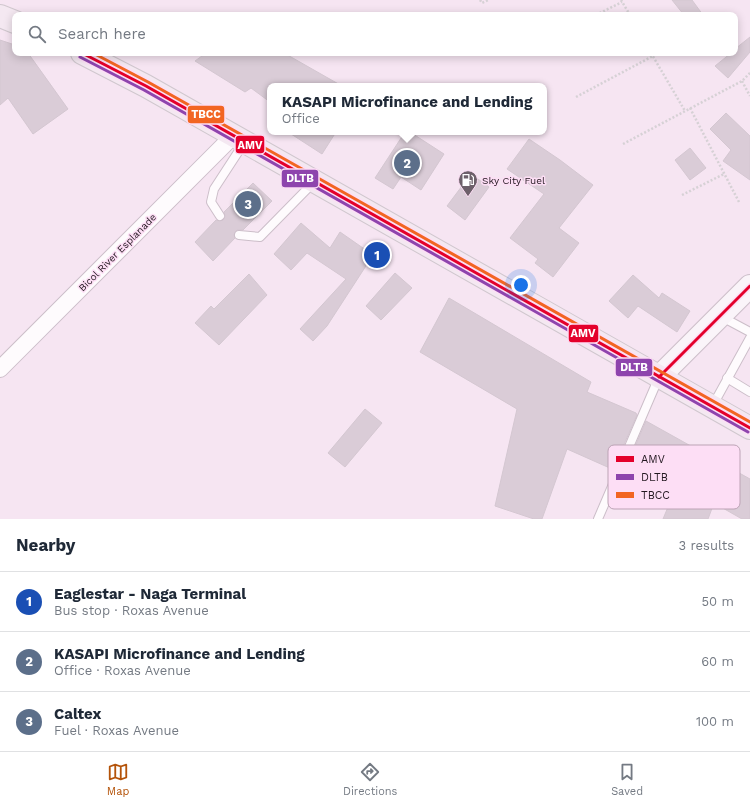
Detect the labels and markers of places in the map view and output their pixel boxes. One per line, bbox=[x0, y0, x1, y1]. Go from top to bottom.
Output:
pin: 2 bbox=[394, 148, 420, 178]
fuel station icon: Sky City Fuel bbox=[457, 169, 479, 197]
place label: Sky City Fuel bbox=[482, 175, 545, 186]
pin: 3 bbox=[235, 189, 261, 219]
pin: 1 bbox=[364, 240, 390, 270]

